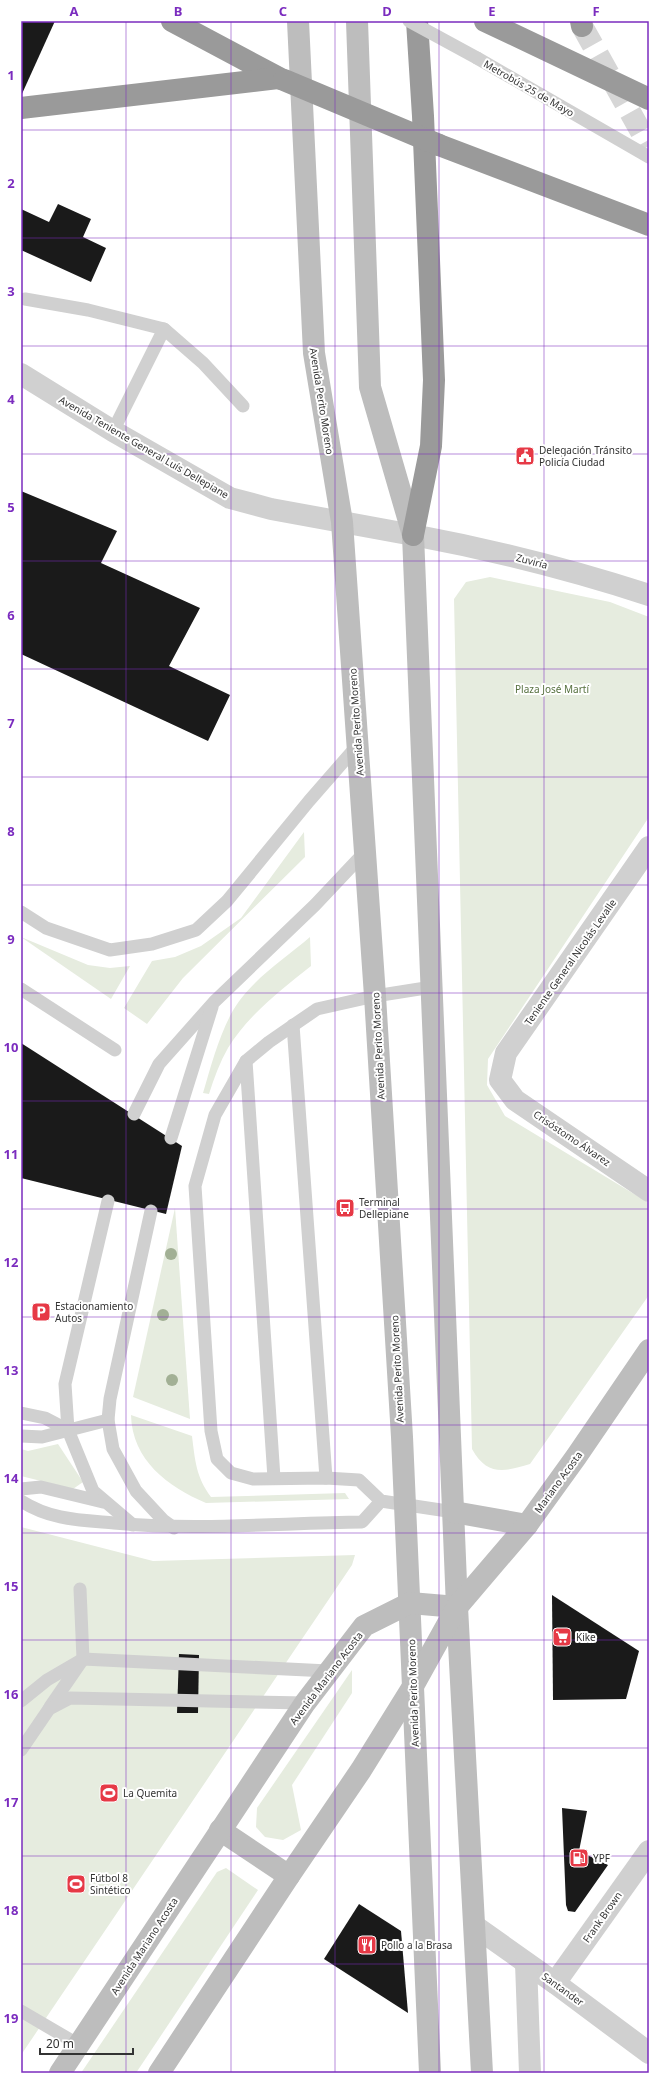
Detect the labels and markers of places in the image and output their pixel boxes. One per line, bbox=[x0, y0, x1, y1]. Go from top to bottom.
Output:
place label: Delegación Tránsito Policía Ciudad bbox=[539, 443, 632, 469]
public building icon: Delegación Tránsito Policía Ciudad bbox=[514, 445, 536, 467]
place label: Terminal Dellepiane bbox=[359, 1195, 409, 1221]
bus stop icon: Terminal Dellepiane bbox=[334, 1197, 356, 1219]
place label: Estacionamiento Autos bbox=[55, 1299, 133, 1325]
parking icon: Estacionamiento Autos bbox=[30, 1301, 52, 1323]
supermarket icon: Kike bbox=[551, 1626, 573, 1648]
place label: Kike bbox=[576, 1630, 596, 1644]
sports icon: La Quemita bbox=[98, 1782, 120, 1804]
place label: La Quemita bbox=[123, 1786, 177, 1800]
fuel station icon: YPF bbox=[568, 1847, 590, 1869]
place label: YPF bbox=[593, 1851, 610, 1865]
place label: Fútbol 8 Sintético bbox=[90, 1871, 131, 1897]
sports icon: Fútbol 8 Sintético bbox=[65, 1873, 87, 1895]
restaurant icon: Pollo a la Brasa bbox=[356, 1934, 378, 1956]
place label: Pollo a la Brasa bbox=[381, 1938, 452, 1952]

